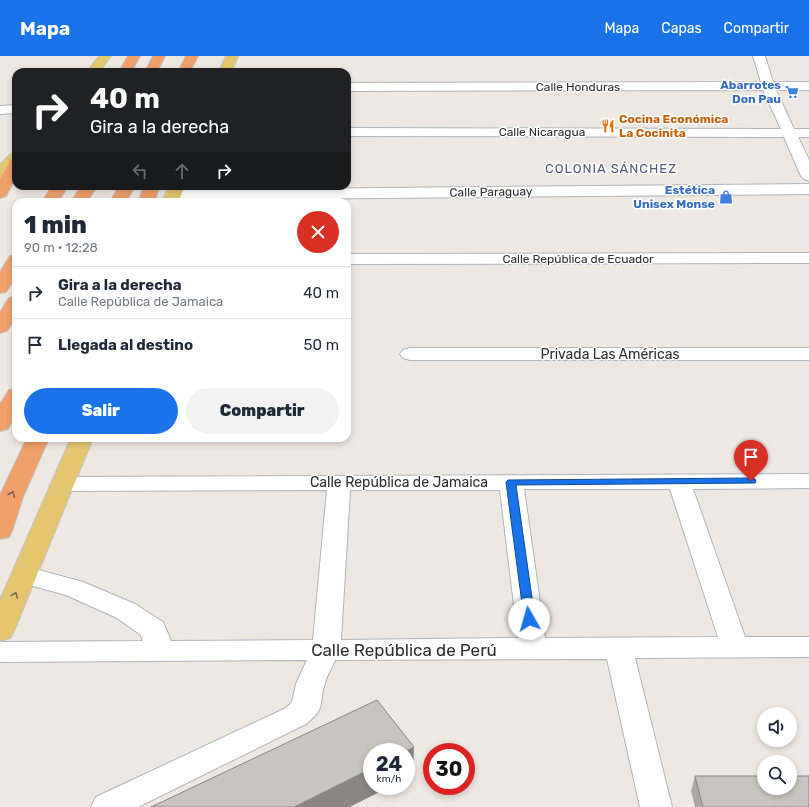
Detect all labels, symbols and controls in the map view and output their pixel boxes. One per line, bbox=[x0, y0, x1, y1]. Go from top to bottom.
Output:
text: Mapa bbox=[20, 17, 70, 40]
text: Mapa bbox=[604, 20, 639, 37]
text: Capas bbox=[661, 20, 702, 37]
text: Compartir bbox=[724, 20, 789, 37]
place label: Abarrotes Don Pau bbox=[720, 78, 781, 106]
street label: Calle Honduras bbox=[536, 80, 620, 94]
text: 40 m bbox=[90, 82, 160, 115]
icon: right bbox=[24, 84, 76, 136]
supermarket icon: Abarrotes Don Pau bbox=[784, 84, 800, 100]
place label: Cocina Económica La Cocinita bbox=[619, 112, 728, 140]
text: Gira a la derecha bbox=[90, 116, 229, 138]
restaurant icon: Cocina Económica La Cocinita bbox=[600, 118, 616, 134]
street label: Calle Nicaragua bbox=[499, 125, 585, 139]
icon: left bbox=[129, 160, 151, 182]
icon: ahead bbox=[171, 160, 193, 182]
icon: right bbox=[213, 160, 235, 182]
district label: COLONIA SÁNCHEZ bbox=[545, 161, 677, 176]
place label: Estética Unisex Monse bbox=[633, 183, 715, 211]
street label: Calle Paraguay bbox=[449, 184, 533, 200]
shop icon: Estética Unisex Monse bbox=[718, 189, 734, 205]
text: 1 min bbox=[24, 211, 87, 239]
button: close bbox=[297, 211, 339, 253]
text: 90 m · 12:28 bbox=[24, 240, 98, 255]
street label: Calle República de Ecuador bbox=[502, 252, 654, 266]
text: Gira a la derecha bbox=[58, 276, 182, 294]
icon: right bbox=[24, 282, 46, 304]
text: 40 m bbox=[303, 284, 339, 302]
text: Calle República de Jamaica bbox=[58, 294, 223, 309]
icon: arrive bbox=[24, 334, 46, 356]
text: Llegada al destino bbox=[58, 336, 193, 354]
text: 50 m bbox=[304, 336, 339, 354]
street label: Privada Las Américas bbox=[540, 346, 680, 363]
button: Salir bbox=[24, 388, 178, 434]
button: Compartir bbox=[186, 388, 339, 434]
pin bbox=[734, 440, 768, 481]
icon: arrive bbox=[740, 446, 762, 468]
street label: Calle República de Jamaica bbox=[310, 474, 488, 491]
one-way arrow bbox=[7, 491, 15, 499]
one-way arrow bbox=[10, 592, 18, 600]
position arrow bbox=[508, 598, 550, 640]
street label: Calle República de Perú bbox=[311, 640, 497, 660]
map controls bbox=[757, 707, 797, 795]
button: sound bbox=[757, 707, 797, 747]
speed limit sign: 30 bbox=[423, 743, 475, 795]
text: 24 bbox=[376, 752, 402, 776]
button: search bbox=[757, 755, 797, 795]
text: km/h bbox=[377, 773, 401, 785]

